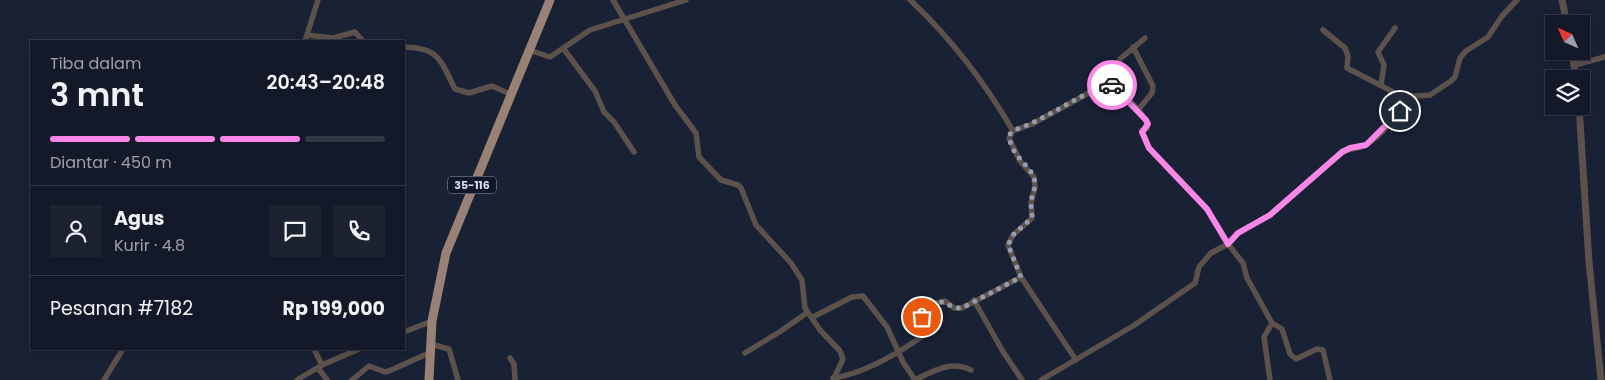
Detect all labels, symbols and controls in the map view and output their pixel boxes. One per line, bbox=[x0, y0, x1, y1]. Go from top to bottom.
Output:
north arrow bbox=[1545, 15, 1590, 60]
map controls bbox=[1545, 15, 1590, 115]
text: Tiba dalam bbox=[50, 52, 141, 75]
courier bbox=[1087, 60, 1137, 110]
text: 20:43–20:48 bbox=[267, 69, 385, 96]
button: layers bbox=[1545, 70, 1590, 115]
icon: car bbox=[1098, 71, 1126, 99]
text: 3 mnt bbox=[50, 72, 144, 117]
pin bbox=[1379, 90, 1421, 132]
icon: home bbox=[1386, 97, 1414, 125]
text: Diantar · 450 m bbox=[50, 151, 172, 174]
road number: 35-116 bbox=[448, 176, 496, 194]
button: person bbox=[50, 205, 102, 257]
text: Agus bbox=[114, 205, 164, 232]
button: chat bbox=[269, 205, 321, 257]
button: phone bbox=[333, 205, 385, 257]
text: Kurir · 4.8 bbox=[114, 234, 185, 257]
text: Pesanan #7182 bbox=[50, 295, 193, 322]
text: Rp 199,000 bbox=[283, 295, 385, 322]
pin bbox=[901, 296, 943, 338]
icon: bag bbox=[908, 303, 936, 331]

